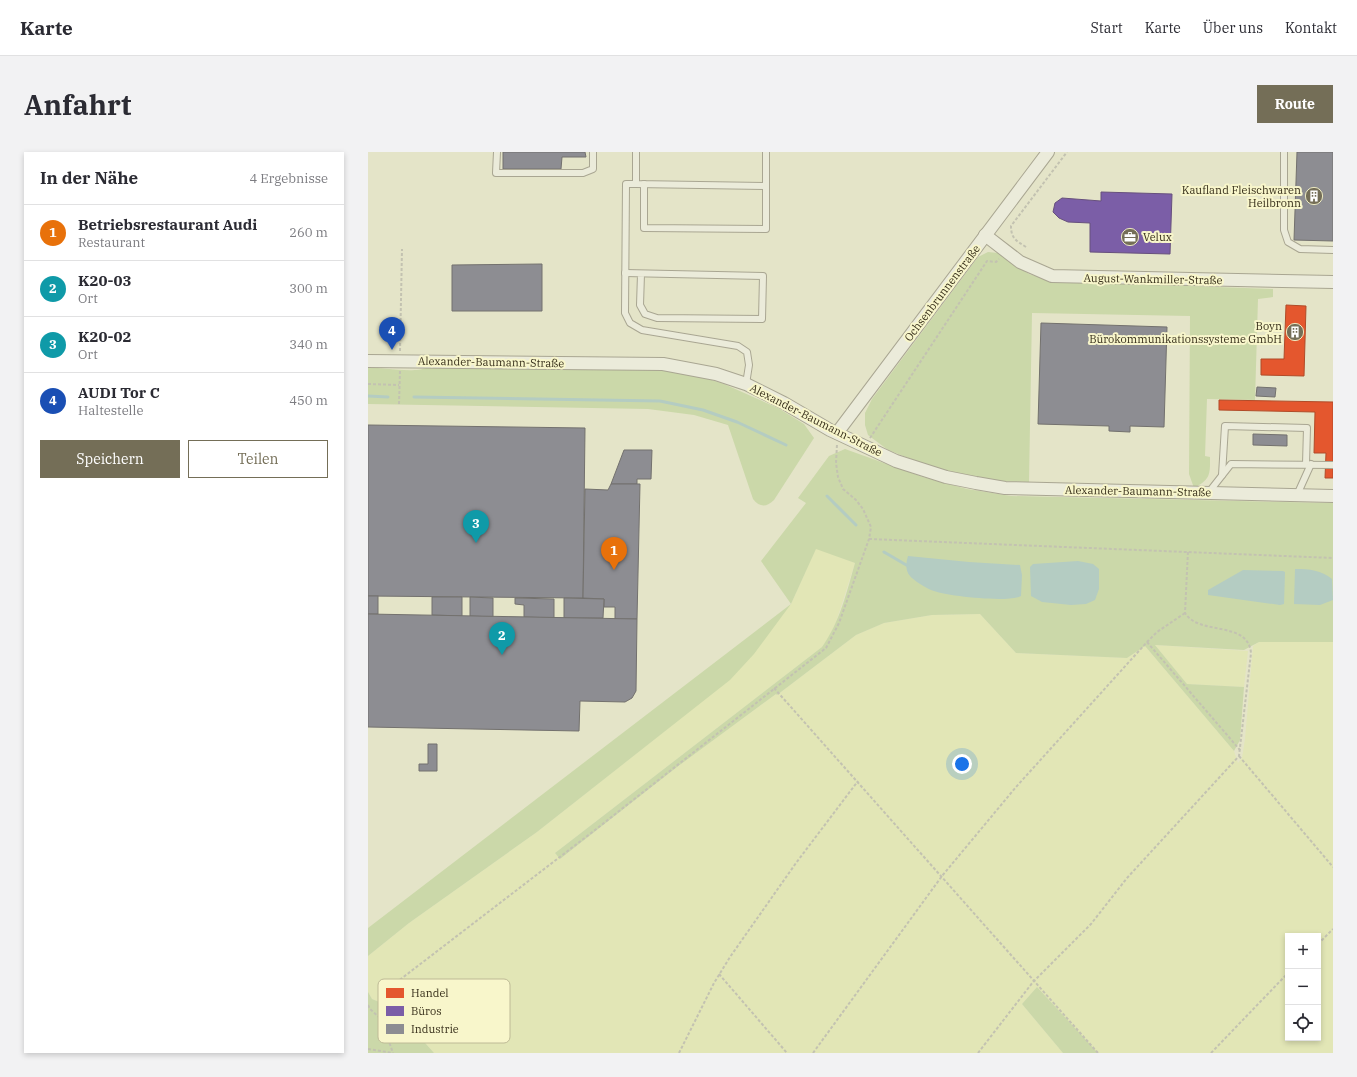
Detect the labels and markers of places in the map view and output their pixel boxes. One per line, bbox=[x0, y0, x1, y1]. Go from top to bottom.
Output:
place label: Kaufland Fleischwaren Heilbronn bbox=[1182, 183, 1301, 210]
building icon: Kaufland Fleischwaren Heilbronn bbox=[1304, 186, 1324, 206]
office icon: Velux bbox=[1120, 227, 1140, 247]
place label: Velux bbox=[1143, 230, 1172, 244]
pin: 4 bbox=[379, 317, 405, 350]
place label: Boyn Bürokommunikationssysteme GmbH bbox=[1089, 319, 1282, 346]
building icon: Boyn Bürokommunikationssysteme GmbH bbox=[1285, 322, 1305, 342]
pin: 3 bbox=[463, 510, 489, 543]
pin: 1 bbox=[601, 537, 627, 570]
pin: 2 bbox=[489, 622, 515, 655]

